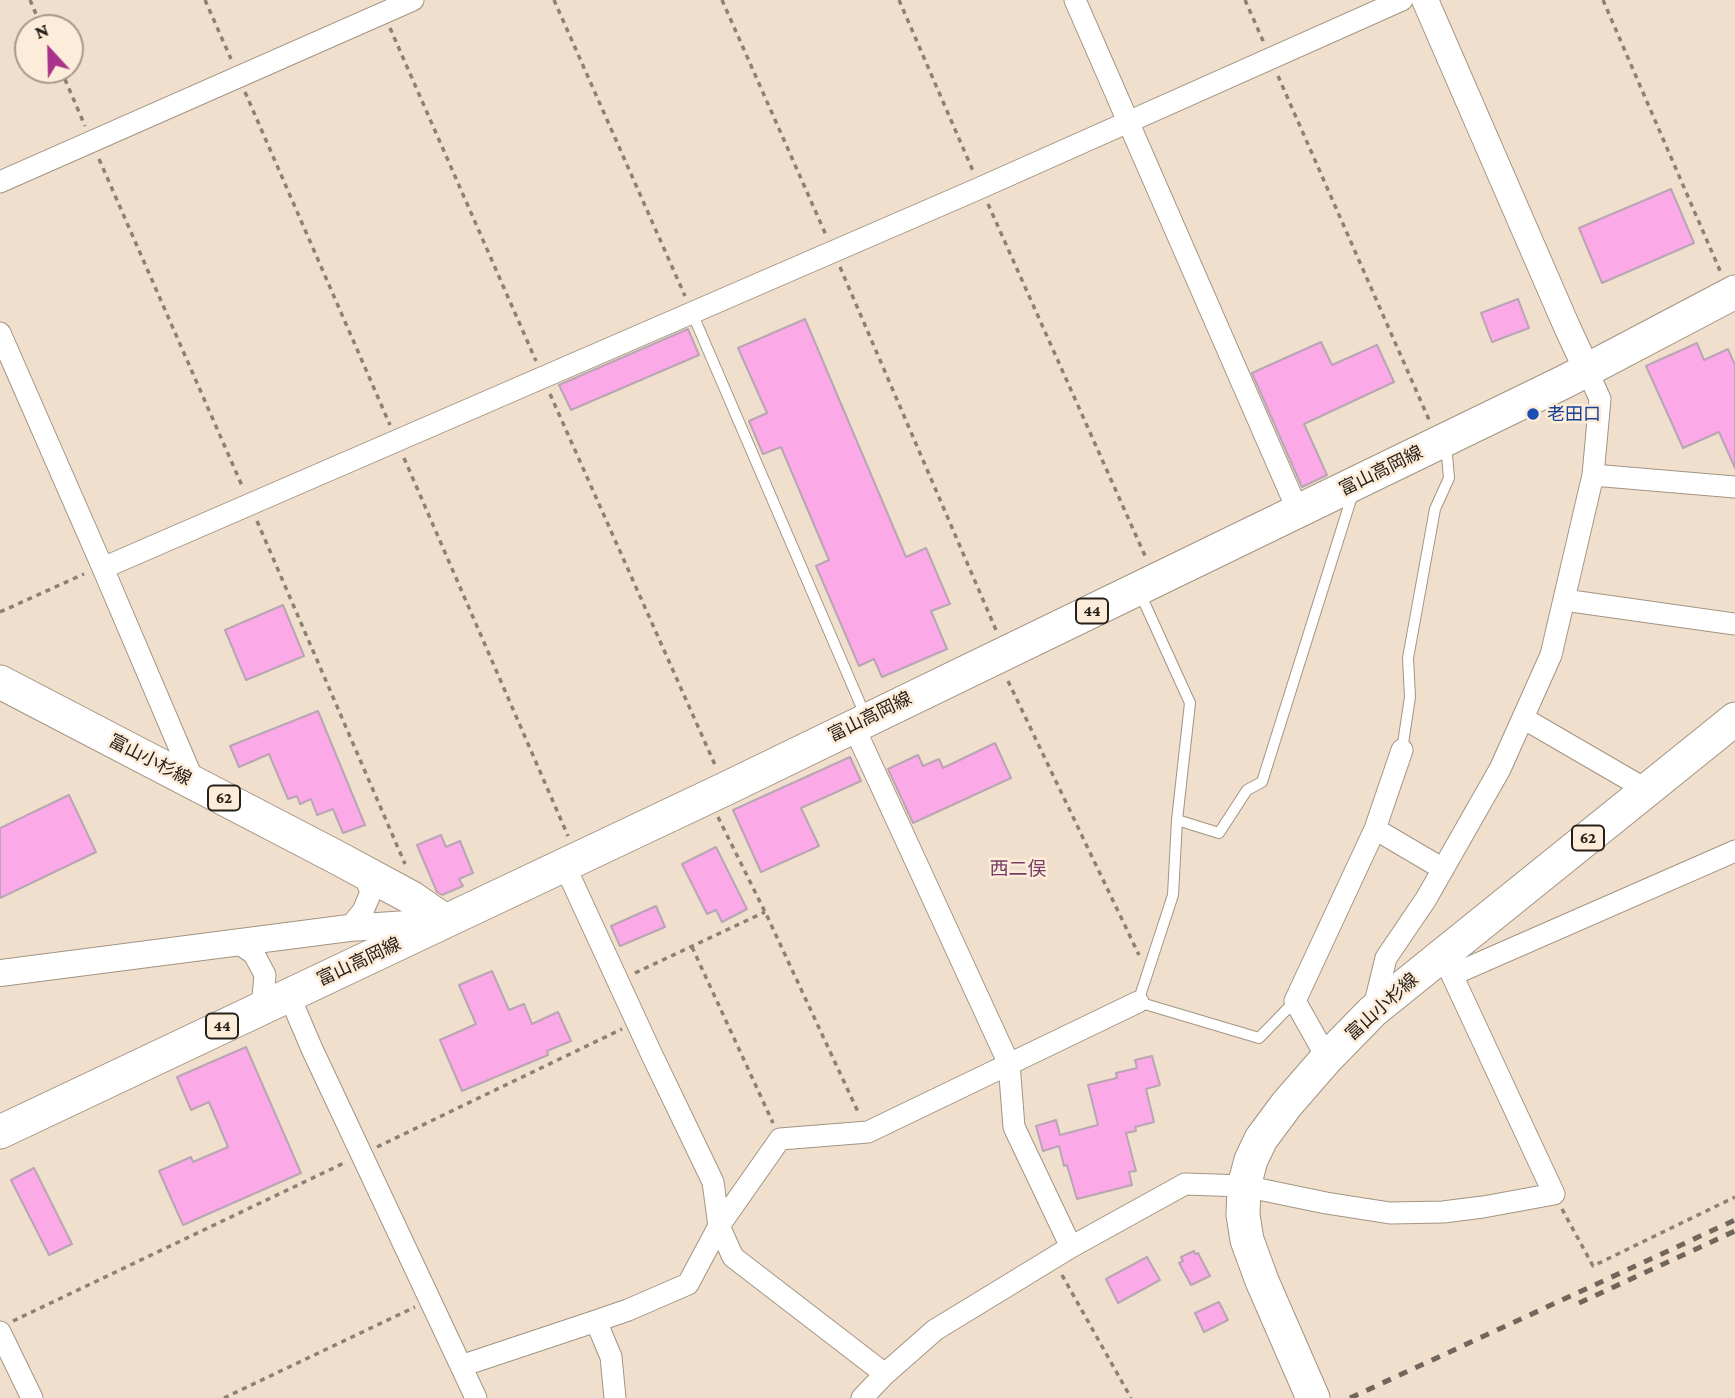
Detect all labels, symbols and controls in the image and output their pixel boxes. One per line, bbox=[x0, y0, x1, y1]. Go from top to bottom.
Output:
north arrow bbox=[14, 14, 84, 84]
text: N bbox=[32, 19, 52, 43]
place label: 老田口 bbox=[1547, 403, 1601, 425]
marker: 老田口 bbox=[1525, 406, 1541, 422]
street label: 富山高岡線 bbox=[1336, 442, 1426, 500]
road number: 44 bbox=[1076, 598, 1108, 624]
street label: 富山高岡線 bbox=[825, 688, 915, 746]
street label: 富山小杉線 bbox=[105, 730, 195, 790]
road number: 62 bbox=[208, 786, 240, 810]
road number: 62 bbox=[1572, 825, 1604, 850]
district label: 西二俣 bbox=[990, 858, 1046, 880]
street label: 富山高岡線 bbox=[314, 933, 404, 991]
street label: 富山小杉線 bbox=[1341, 969, 1423, 1045]
road number: 44 bbox=[206, 1014, 238, 1038]

